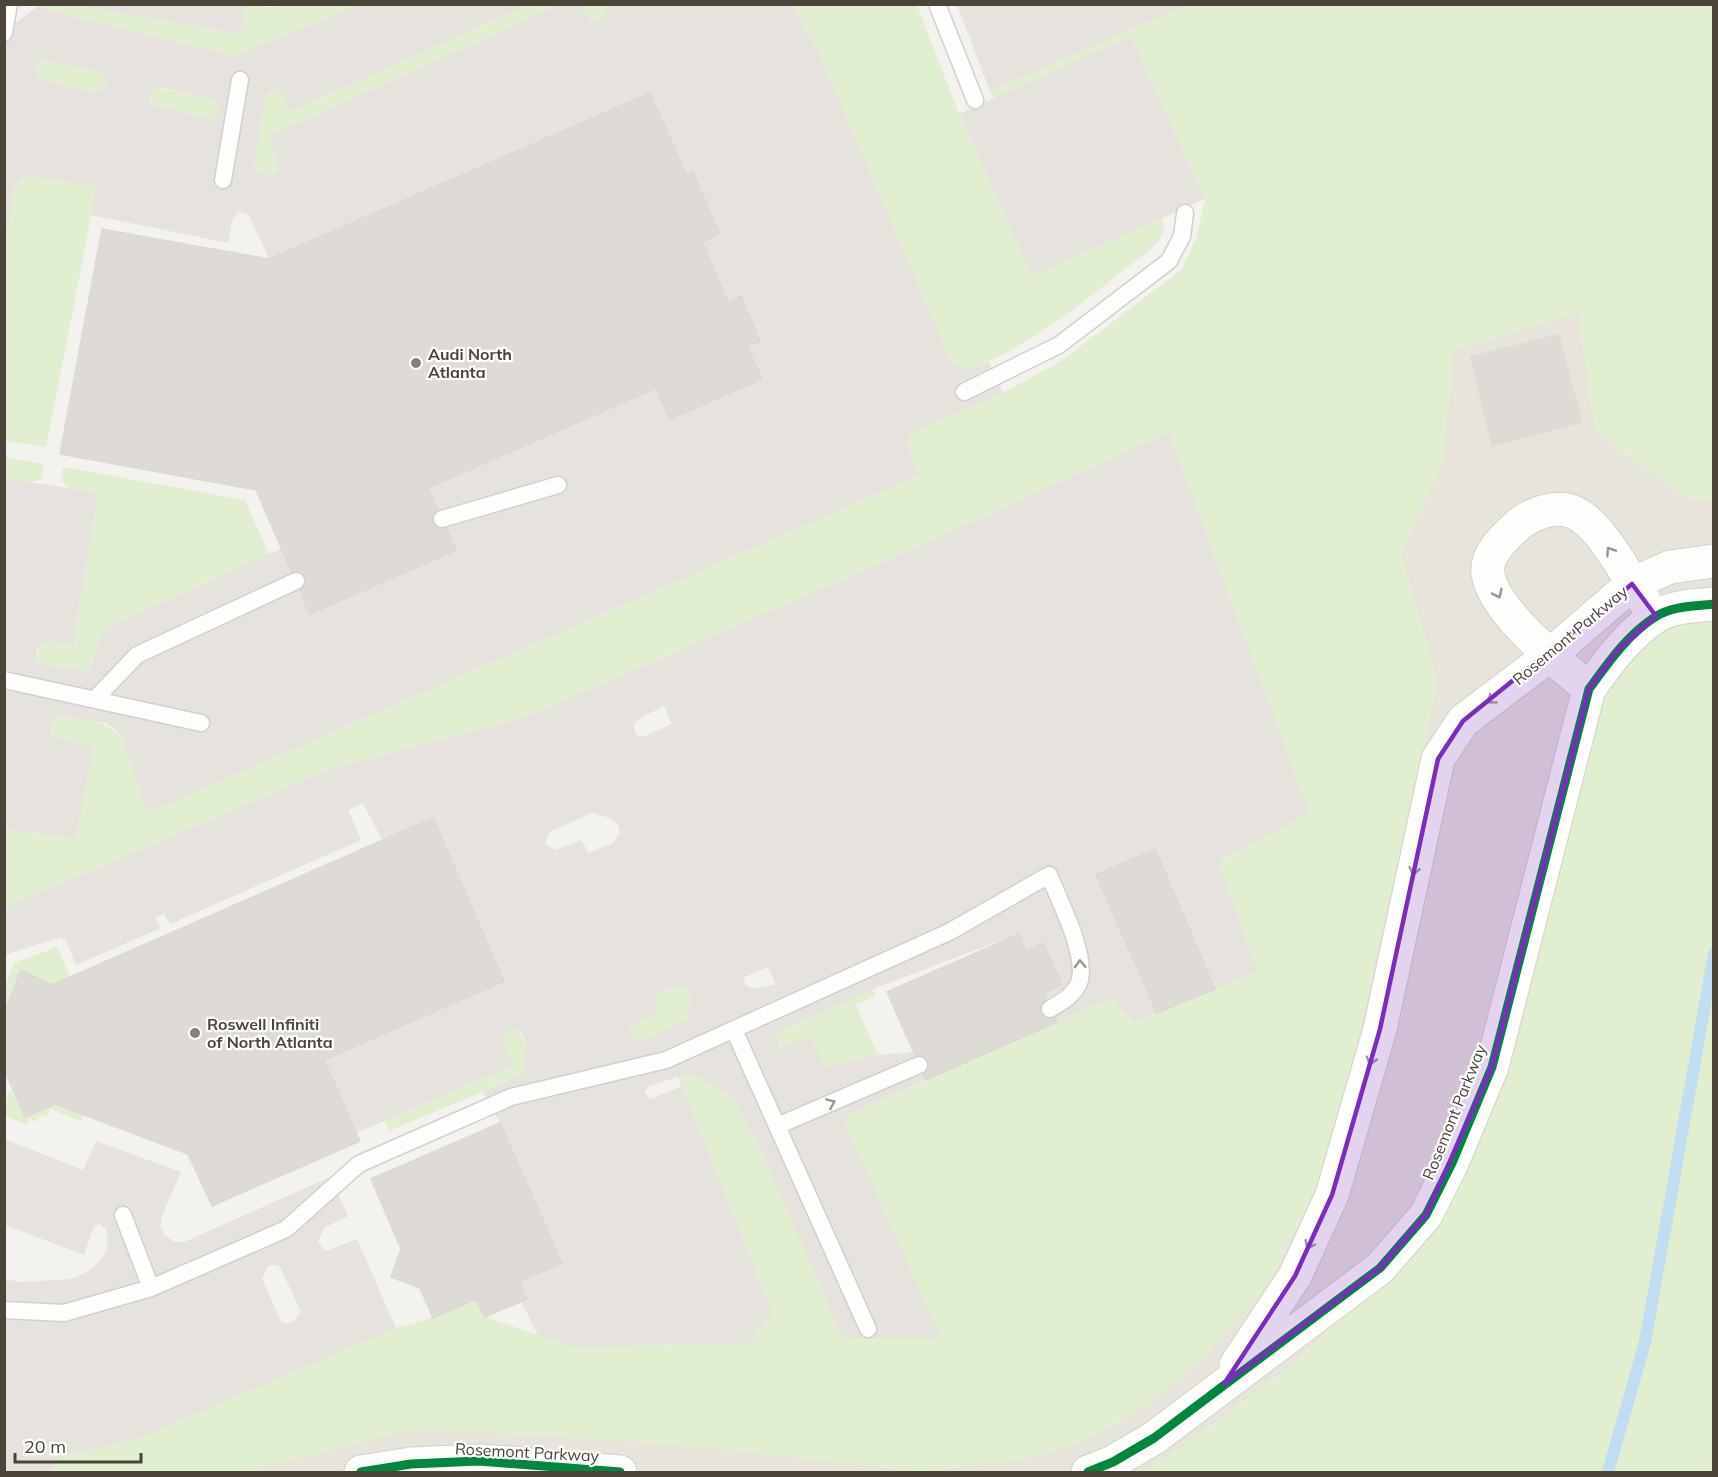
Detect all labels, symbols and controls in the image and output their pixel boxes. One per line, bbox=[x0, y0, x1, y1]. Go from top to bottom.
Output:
place label: Audi North Atlanta bbox=[428, 344, 512, 382]
marker: Audi North Atlanta bbox=[409, 356, 423, 370]
one-way arrow bbox=[1606, 547, 1617, 558]
street label: Rosemont Parkway bbox=[1508, 581, 1632, 689]
one-way arrow bbox=[1490, 587, 1502, 598]
one-way arrow bbox=[1487, 693, 1498, 704]
one-way arrow bbox=[1408, 866, 1421, 876]
one-way arrow bbox=[1073, 960, 1086, 969]
place label: Roswell Infiniti of North Atlanta bbox=[207, 1014, 333, 1052]
marker: Roswell Infiniti of North Atlanta bbox=[188, 1026, 202, 1040]
street label: Rosemont Parkway bbox=[1418, 1041, 1490, 1183]
one-way arrow bbox=[1366, 1055, 1378, 1066]
one-way arrow bbox=[824, 1098, 835, 1110]
one-way arrow bbox=[1304, 1239, 1316, 1250]
scale bar bbox=[15, 1426, 141, 1464]
text: 20 m bbox=[24, 1435, 66, 1458]
street label: Rosemont Parkway bbox=[454, 1438, 600, 1466]

